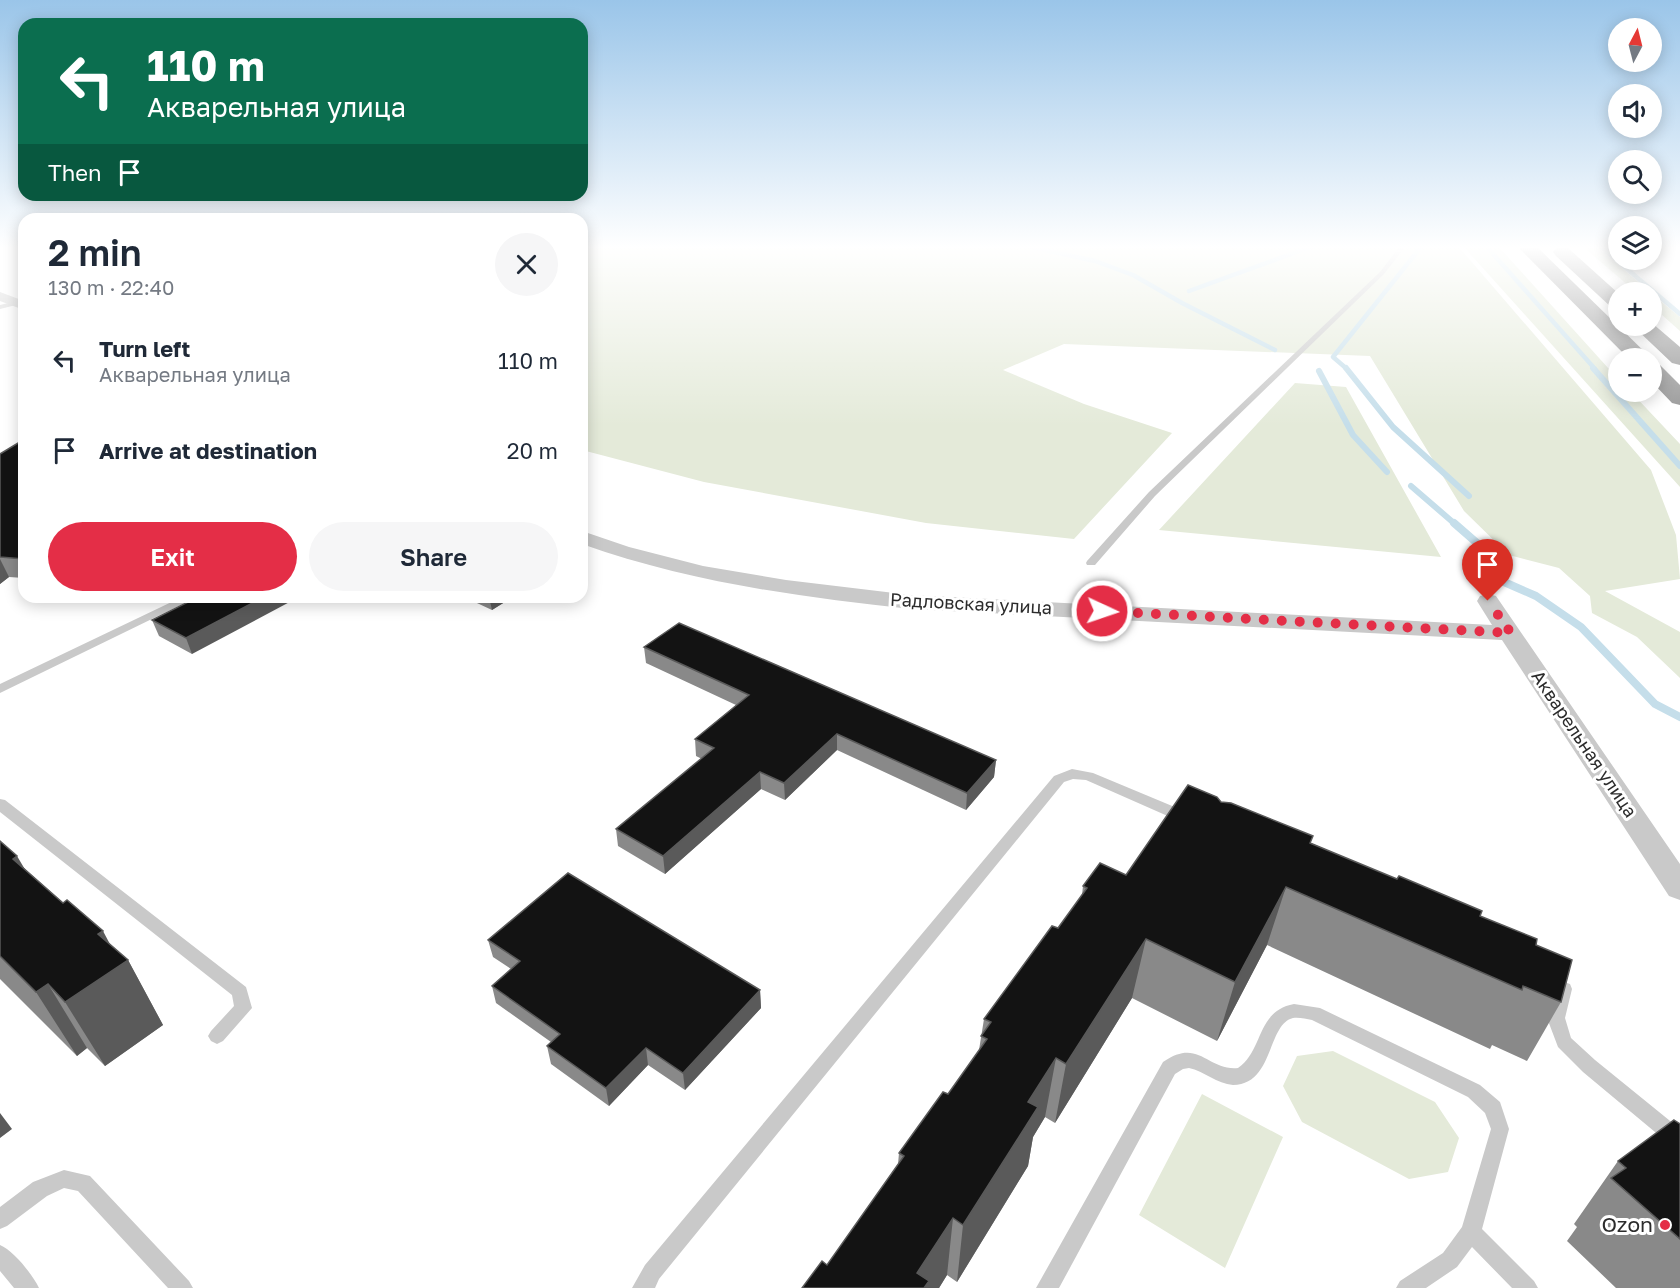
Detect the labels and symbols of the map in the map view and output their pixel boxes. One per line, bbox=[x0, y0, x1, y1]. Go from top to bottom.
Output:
north arrow bbox=[1608, 18, 1662, 72]
pin bbox=[1462, 539, 1513, 601]
position arrow bbox=[1070, 579, 1134, 643]
street label: Радловская улица bbox=[889, 588, 1053, 618]
street label: Акварельная улица bbox=[1527, 666, 1642, 821]
place label: Ozon bbox=[1601, 1211, 1653, 1237]
marker: Ozon bbox=[1658, 1218, 1672, 1232]

